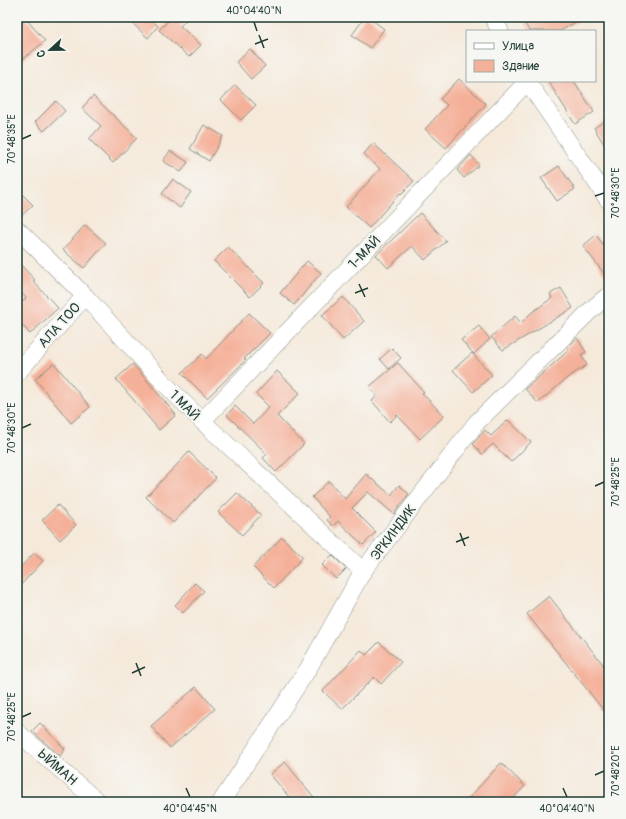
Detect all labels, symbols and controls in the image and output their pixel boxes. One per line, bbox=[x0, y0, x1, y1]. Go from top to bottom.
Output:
text: 40°04'40"N bbox=[226, 5, 282, 17]
north arrow bbox=[30, 30, 70, 70]
legend bbox=[466, 30, 596, 82]
text: Улица bbox=[502, 39, 534, 54]
text: С bbox=[34, 48, 48, 59]
text: Здание bbox=[502, 59, 539, 74]
text: 70°48'35"E bbox=[6, 114, 18, 164]
text: 70°48'30"E bbox=[610, 168, 622, 219]
street label: 1-МАЙ bbox=[345, 232, 384, 272]
street label: АЛА ТОО bbox=[35, 299, 84, 352]
street label: 1 МАЙ bbox=[166, 387, 203, 424]
text: 70°48'30"E bbox=[6, 403, 18, 454]
text: 70°48'25"E bbox=[610, 457, 622, 507]
street label: ЭРКИНДИК bbox=[367, 501, 420, 564]
text: 70°48'25"E bbox=[6, 692, 18, 742]
street label: ЫЙМАН bbox=[35, 746, 81, 789]
text: 70°48'20"E bbox=[610, 746, 622, 797]
text: 40°04'45"N bbox=[163, 803, 217, 815]
text: 40°04'40"N bbox=[539, 803, 595, 815]

